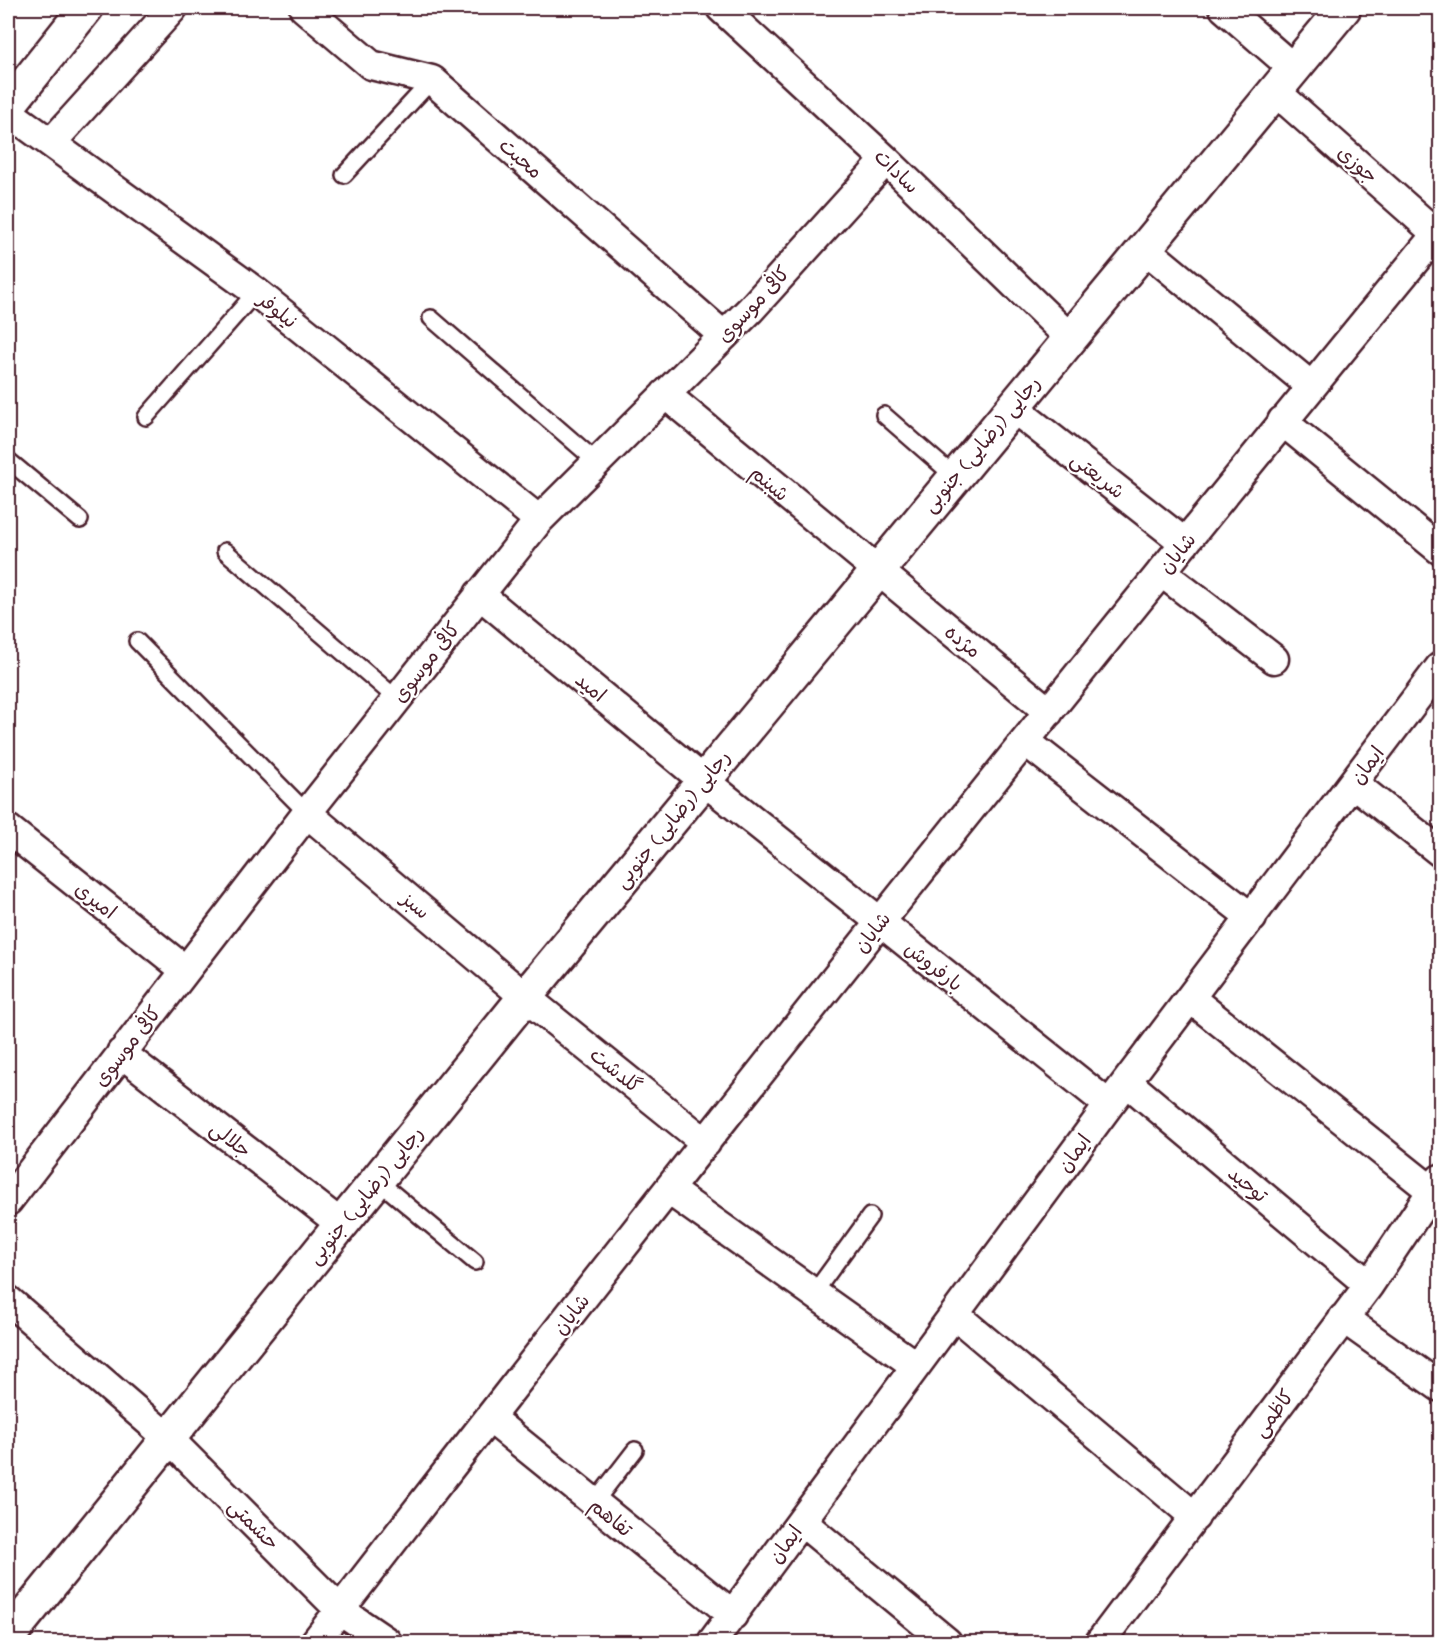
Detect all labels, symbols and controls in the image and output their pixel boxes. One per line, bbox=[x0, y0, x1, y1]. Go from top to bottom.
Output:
street label: محبت bbox=[492, 133, 548, 186]
street label: جوزی bbox=[1331, 140, 1383, 190]
street label: سادات bbox=[867, 144, 924, 200]
street label: کافی موسوی bbox=[711, 260, 797, 349]
street label: نیلوفر bbox=[250, 286, 302, 335]
street label: رجایی (رضایی) جنوبی bbox=[917, 371, 1047, 519]
street label: شریعتی bbox=[1065, 447, 1130, 506]
street label: شبنم bbox=[744, 460, 794, 508]
street label: شایان bbox=[1153, 528, 1203, 580]
street label: کافی موسوی bbox=[386, 616, 467, 709]
street label: مژده bbox=[938, 619, 986, 665]
street label: امید bbox=[569, 667, 611, 709]
street label: ایمان bbox=[1345, 741, 1391, 791]
street label: رجایی (رضایی) جنوبی bbox=[609, 745, 737, 895]
street label: امیری bbox=[69, 876, 122, 926]
street label: سبز bbox=[393, 885, 435, 926]
street label: شایان bbox=[849, 907, 898, 959]
street label: بارفروش bbox=[898, 936, 968, 999]
street label: کافی موسوی bbox=[87, 1000, 168, 1093]
street label: گلدشت bbox=[583, 1042, 647, 1100]
street label: جلالی bbox=[204, 1116, 256, 1165]
street label: رجایی (رضایی) جنوبی bbox=[302, 1121, 430, 1271]
street label: ایمان bbox=[1052, 1129, 1098, 1179]
street label: توحید bbox=[1221, 1161, 1273, 1210]
street label: شایان bbox=[548, 1289, 597, 1341]
street label: کاظمی bbox=[1247, 1385, 1301, 1443]
street label: حشمتی bbox=[221, 1493, 285, 1557]
street label: تفاهم bbox=[583, 1493, 637, 1544]
street label: ایمان bbox=[763, 1520, 809, 1570]

